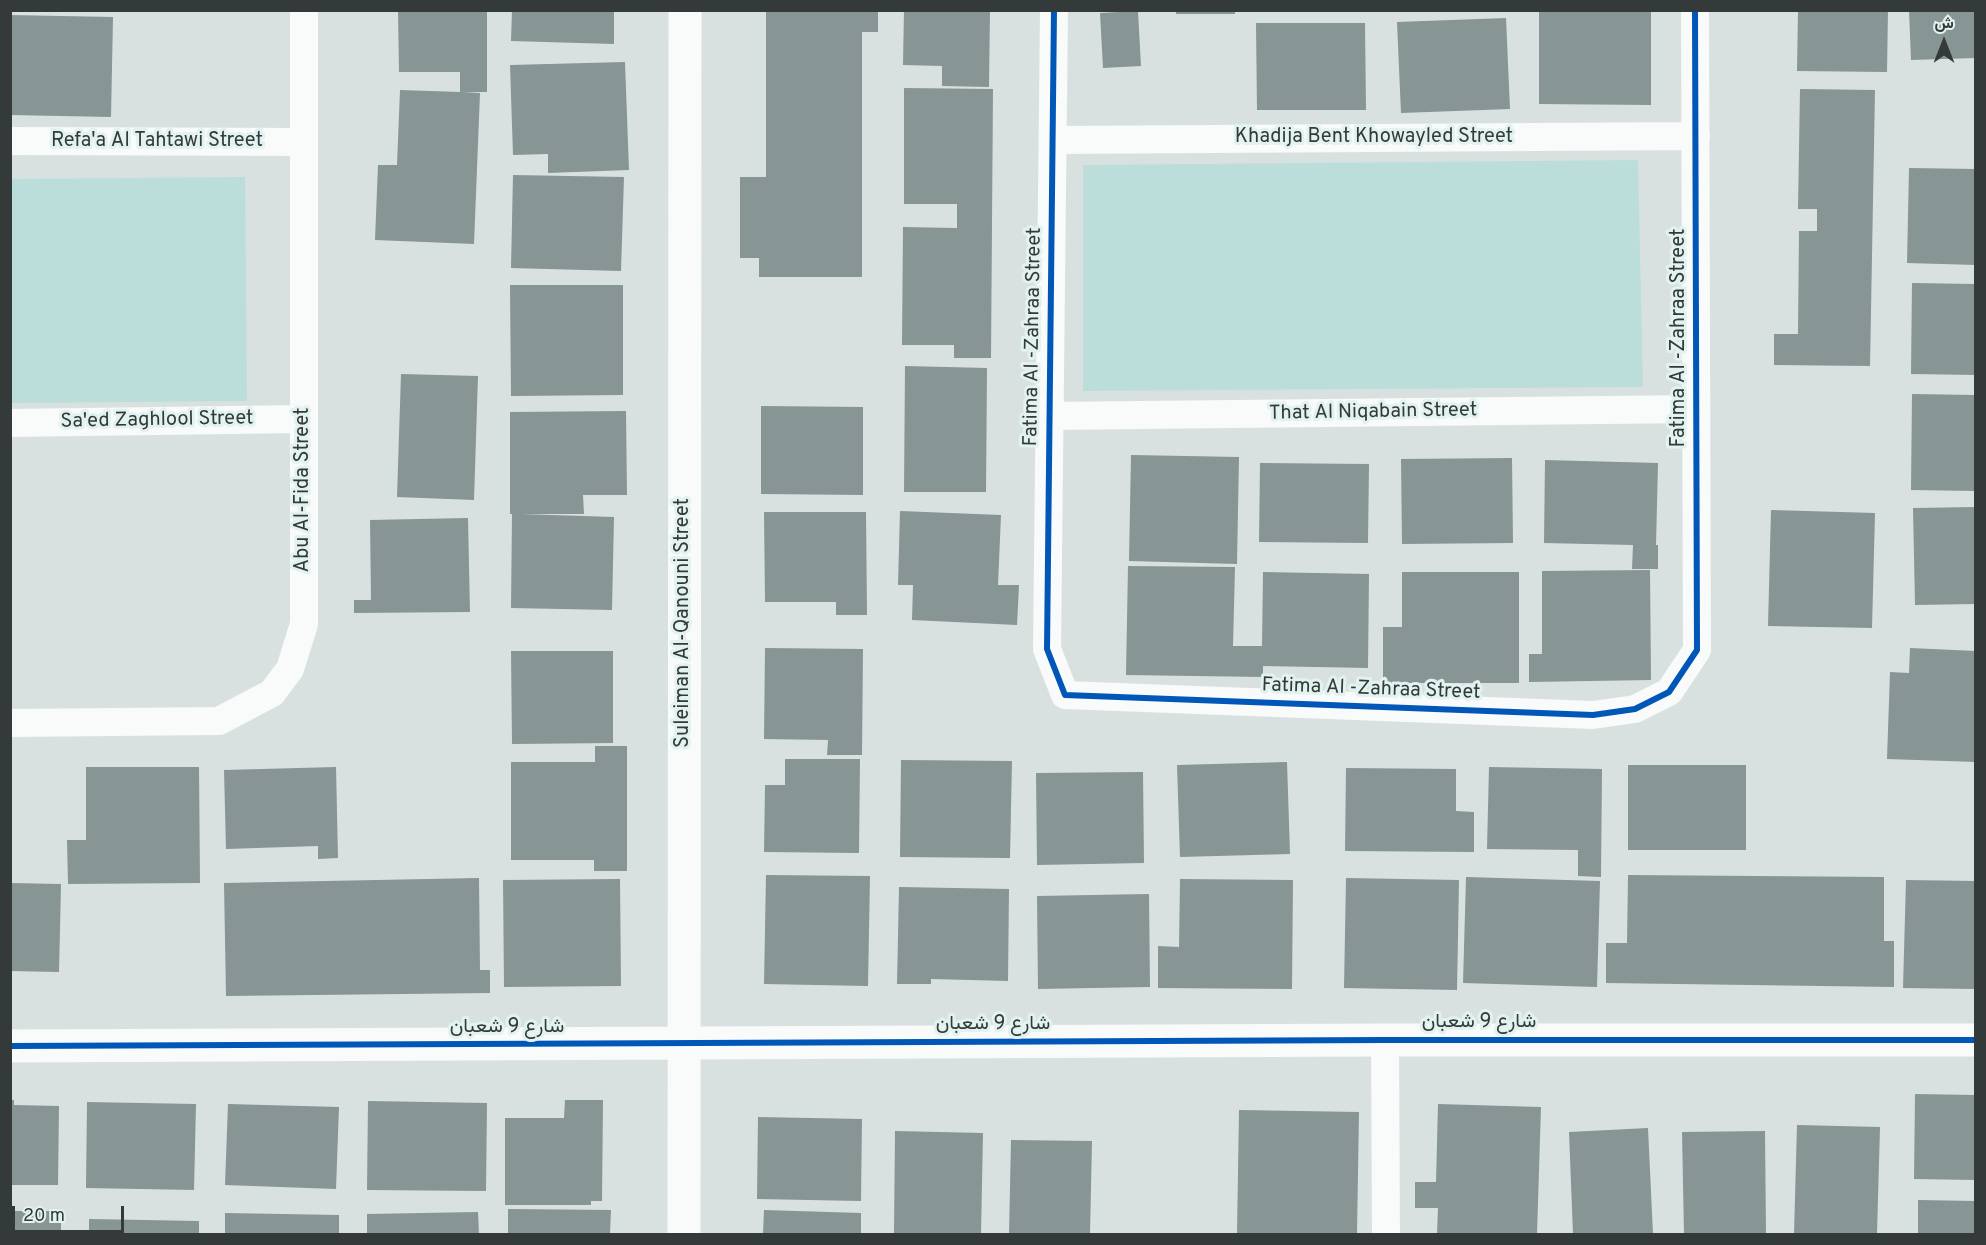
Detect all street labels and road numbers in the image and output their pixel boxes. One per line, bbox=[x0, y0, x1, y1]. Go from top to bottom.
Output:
street label: Khadija Bent Khowayled Street bbox=[1235, 126, 1513, 150]
street label: Refa'a Al Tahtawi Street bbox=[51, 130, 263, 154]
street label: Fatima Al -Zahraa Street bbox=[1020, 227, 1048, 447]
street label: Fatima Al -Zahraa Street bbox=[1668, 228, 1692, 448]
street label: That Al Niqabain Street bbox=[1269, 399, 1477, 427]
street label: Sa'ed Zaghlool Street bbox=[60, 407, 254, 435]
street label: Abu Al-Fida Street bbox=[292, 407, 316, 573]
street label: Suleiman Al-Qanouni Street bbox=[672, 498, 696, 748]
street label: Fatima Al -Zahraa Street bbox=[1261, 674, 1481, 706]
street label: شارع 9 شعبان bbox=[1422, 1011, 1536, 1035]
street label: شارع 9 شعبان bbox=[936, 1013, 1050, 1037]
street label: شارع 9 شعبان bbox=[450, 1016, 564, 1040]

